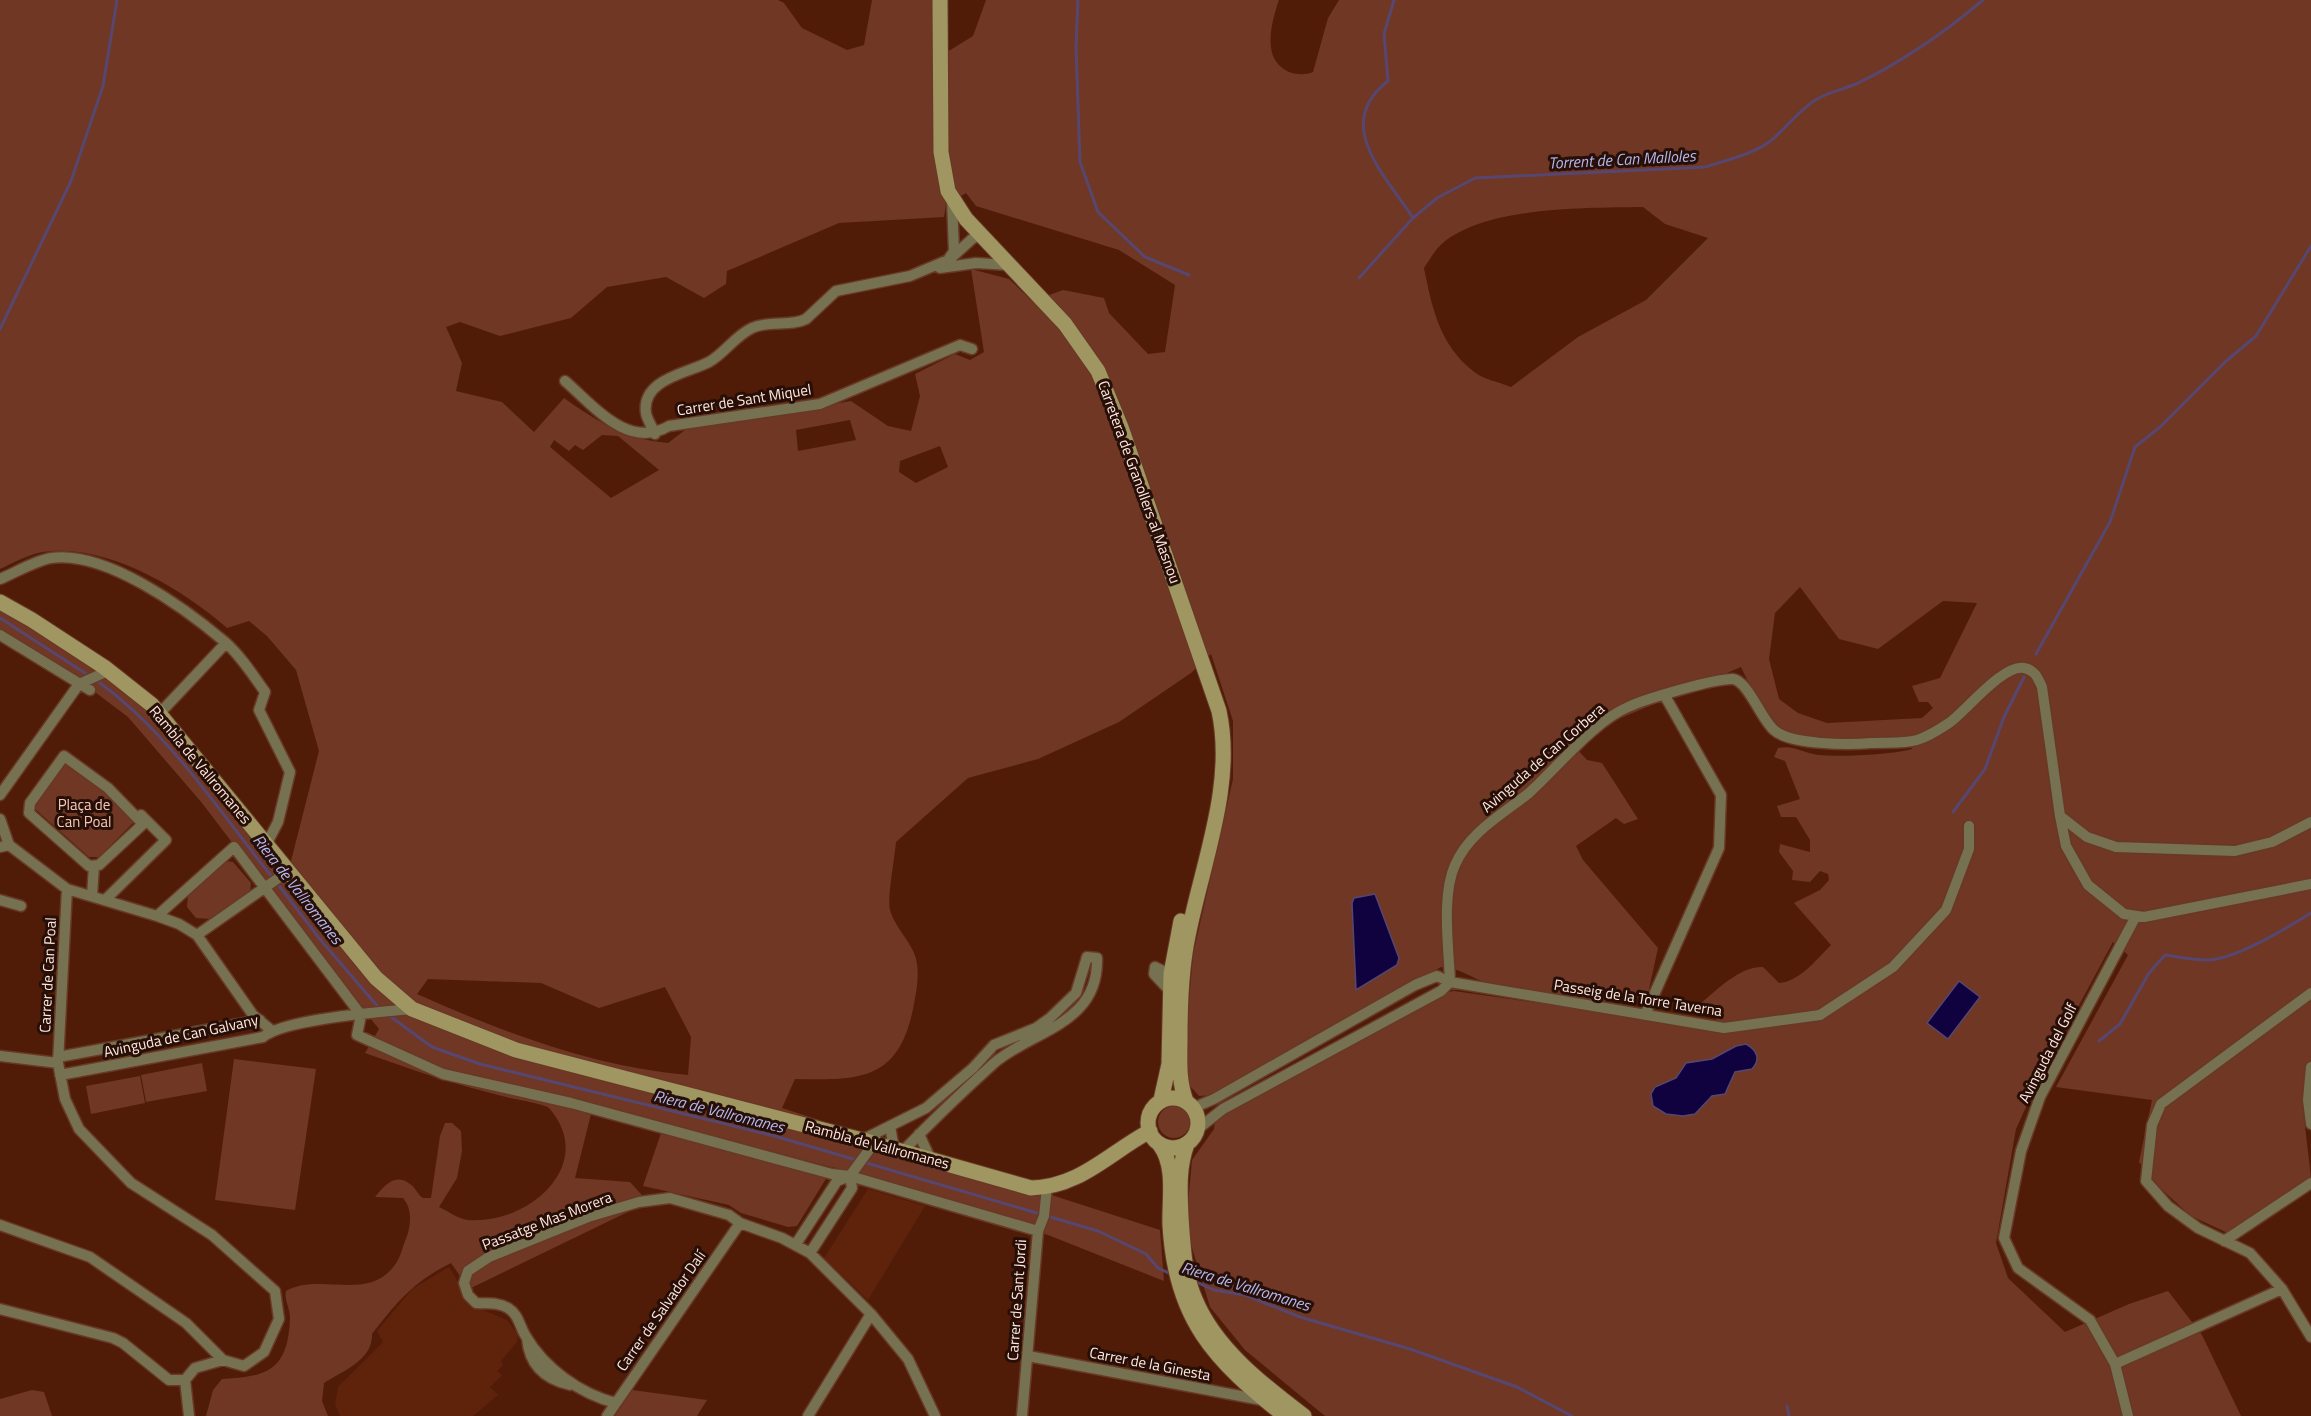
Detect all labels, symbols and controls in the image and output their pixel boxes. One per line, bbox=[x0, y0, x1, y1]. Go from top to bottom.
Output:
water label: Torrent de Can Malloles bbox=[1548, 143, 1697, 175]
street label: Carretera de Granollers al Masnou bbox=[1092, 377, 1187, 586]
street label: Carrer de Sant Miquel bbox=[675, 378, 813, 421]
street label: Avinguda de Can Corbera bbox=[1476, 697, 1610, 818]
street label: Rambla de Vallromanes bbox=[144, 700, 257, 829]
park label: Plaça de Can Poal bbox=[57, 793, 111, 833]
water label: Riera de Vallromanes bbox=[247, 829, 349, 950]
street label: Carrer de Can Poal bbox=[33, 917, 62, 1033]
street label: Passeig de la Torre Taverna bbox=[1552, 973, 1724, 1022]
street label: Avinguda del Golf bbox=[2012, 999, 2083, 1107]
street label: Avinguda de Can Galvany bbox=[101, 1008, 260, 1063]
water label: Riera de Vallromanes bbox=[651, 1083, 788, 1139]
street label: Rambla de Vallromanes bbox=[802, 1114, 952, 1175]
street label: Passatge Mas Morera bbox=[478, 1185, 616, 1256]
street label: Carrer de Sant Jordi bbox=[1001, 1239, 1032, 1361]
street label: Carrer de Salvador Dalí bbox=[610, 1244, 712, 1376]
water label: Riera de Vallromanes bbox=[1179, 1255, 1314, 1317]
street label: Carrer de la Ginesta bbox=[1088, 1340, 1213, 1387]

